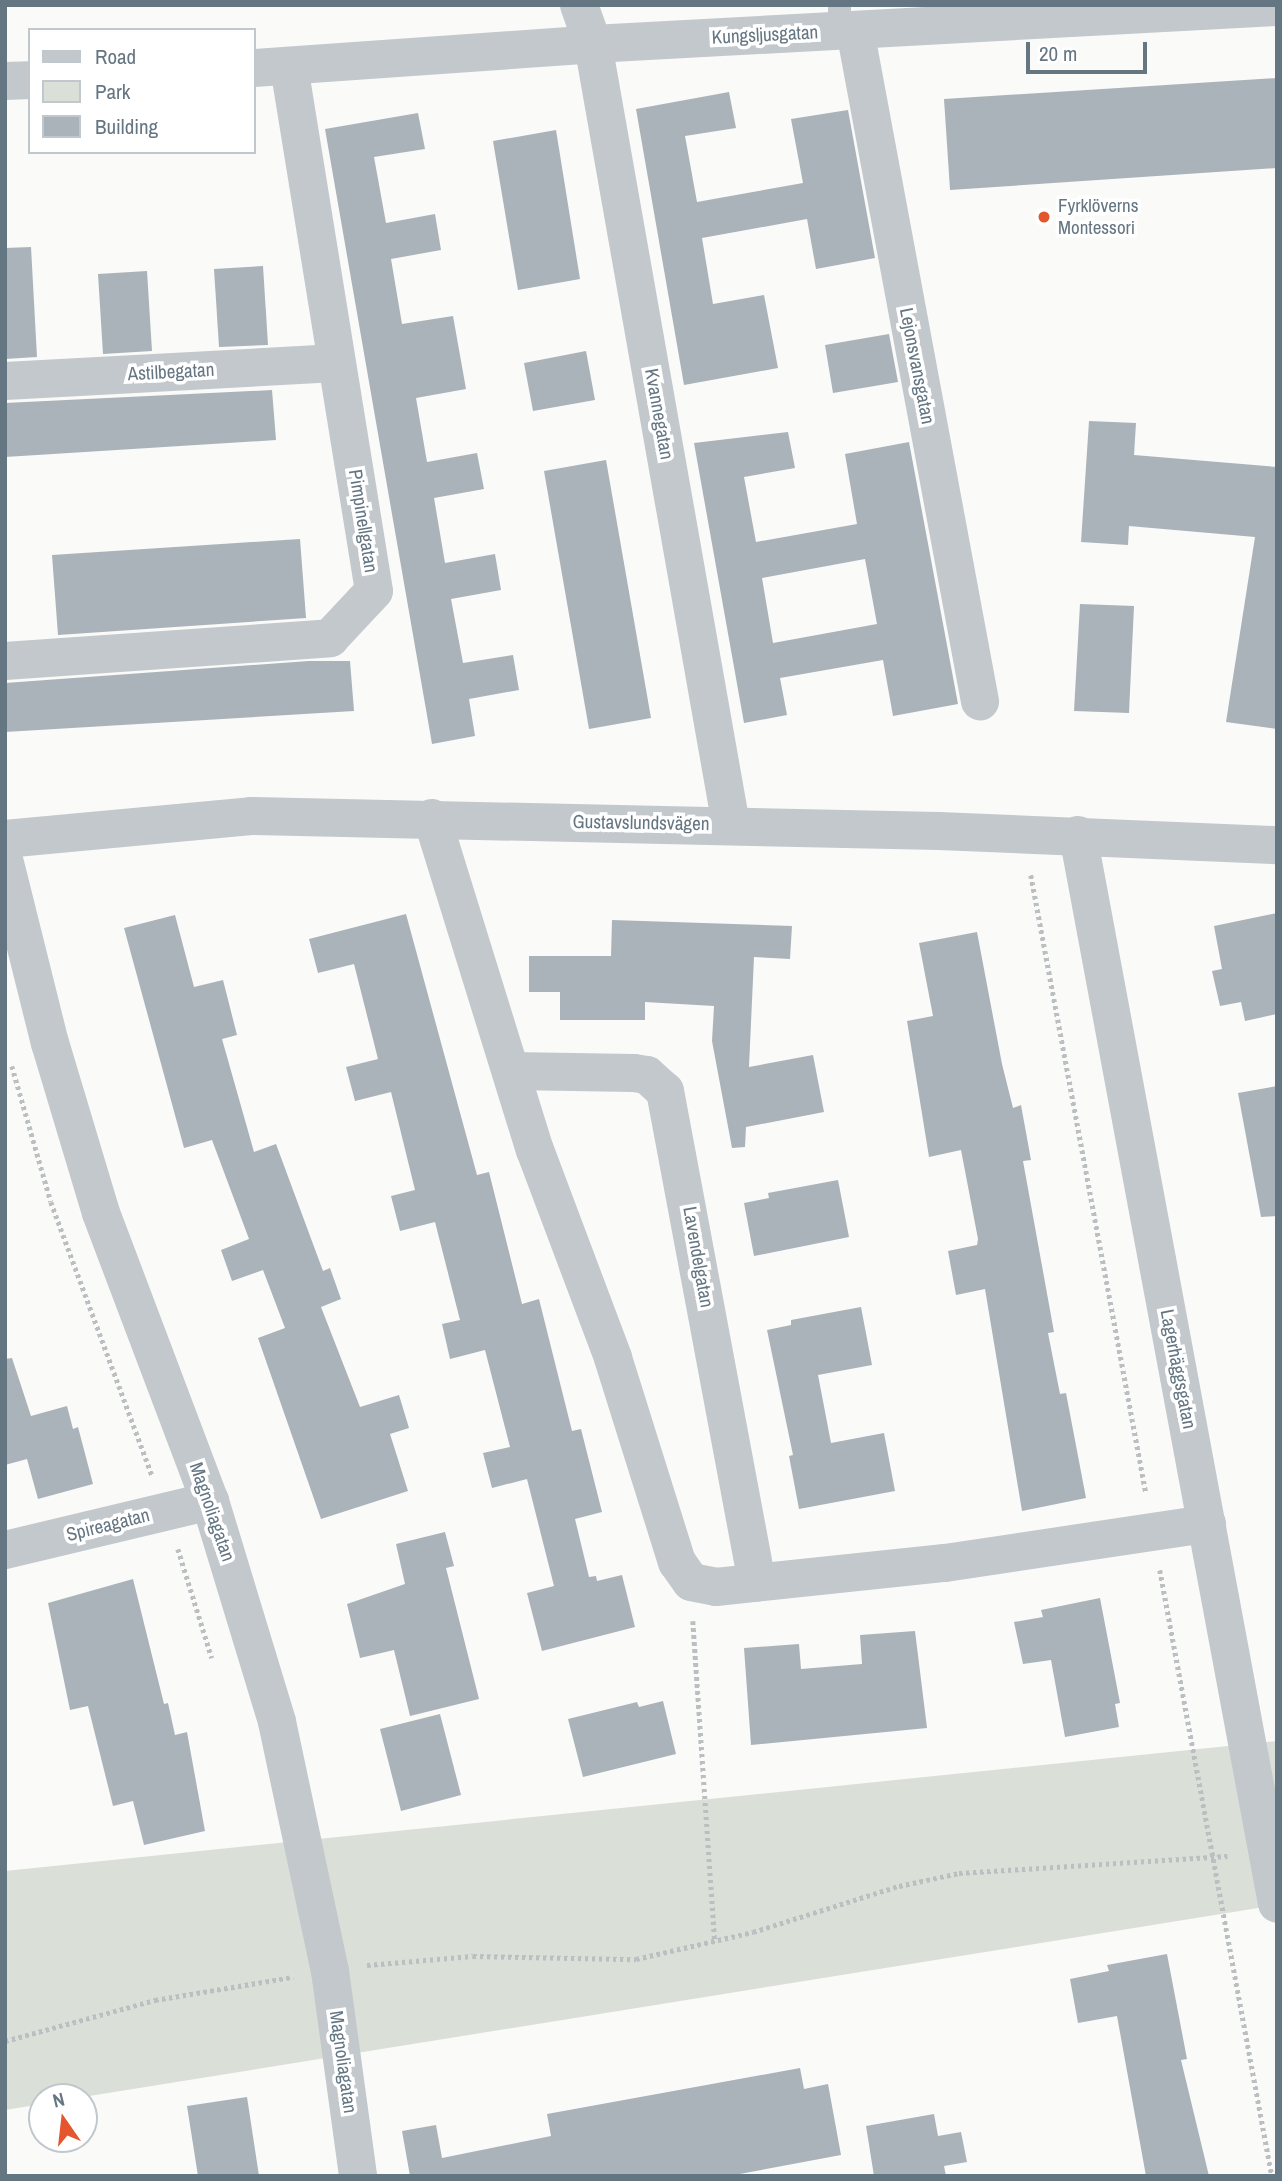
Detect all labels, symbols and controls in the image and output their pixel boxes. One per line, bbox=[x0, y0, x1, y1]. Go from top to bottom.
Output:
street label: Kungsljusgatan bbox=[711, 21, 819, 49]
legend bbox=[28, 28, 256, 154]
scale bar bbox=[1030, 28, 1151, 72]
text: 20 m bbox=[1039, 39, 1077, 68]
text: Road bbox=[95, 42, 136, 71]
text: Park bbox=[95, 77, 130, 106]
text: Building bbox=[95, 112, 158, 141]
place label: Fyrklöverns Montessori bbox=[1058, 195, 1139, 239]
marker: Fyrklöverns Montessori bbox=[1036, 209, 1052, 225]
street label: Lejonsvansgatan bbox=[895, 306, 939, 426]
street label: Astilbegatan bbox=[127, 358, 215, 386]
street label: Kvannegatan bbox=[640, 367, 678, 461]
street label: Pimpinellgatan bbox=[344, 468, 382, 574]
street label: Gustavslundsvägen bbox=[572, 810, 710, 836]
street label: Lavendelgatan bbox=[678, 1205, 718, 1309]
street label: Lagerhäggsgatan bbox=[1155, 1307, 1201, 1431]
street label: Magnoliagatan bbox=[184, 1460, 240, 1564]
street label: Spireagatan bbox=[64, 1504, 152, 1546]
street label: Magnoliagatan bbox=[325, 2009, 361, 2115]
north arrow bbox=[28, 2083, 98, 2153]
text: N bbox=[50, 2086, 67, 2114]

